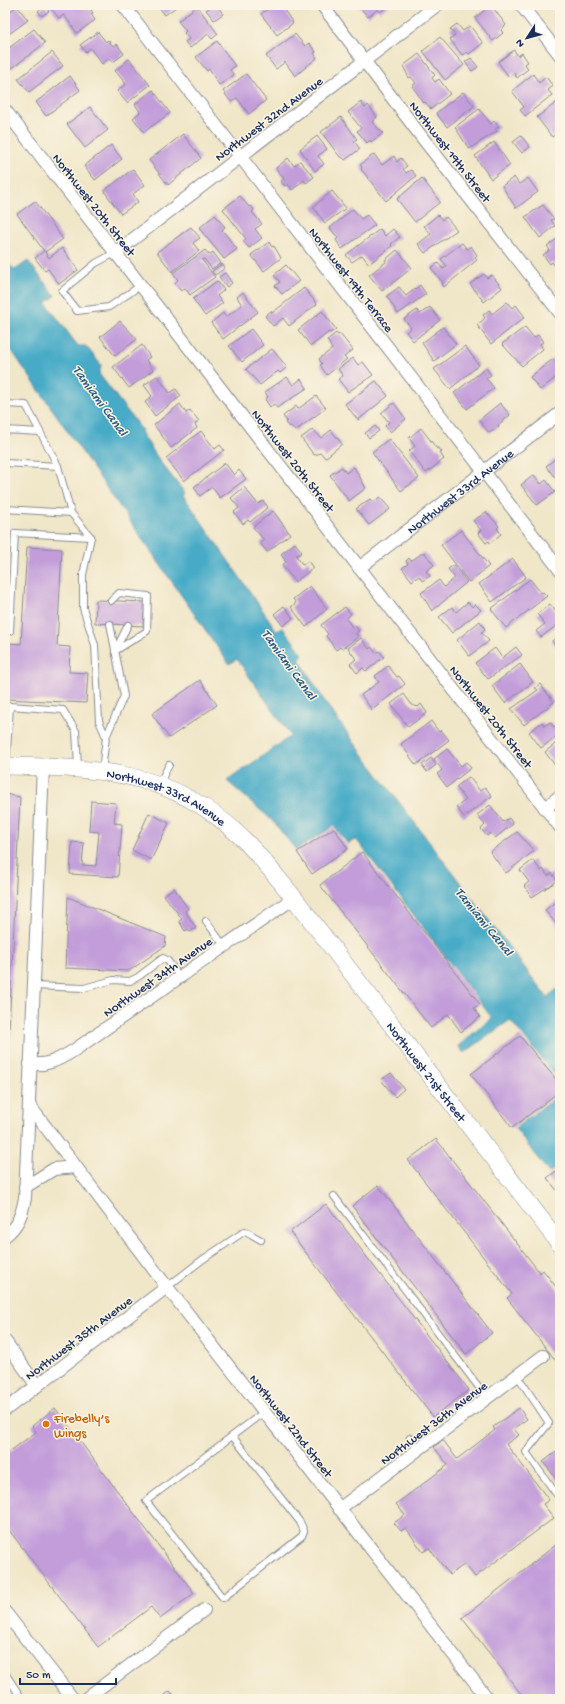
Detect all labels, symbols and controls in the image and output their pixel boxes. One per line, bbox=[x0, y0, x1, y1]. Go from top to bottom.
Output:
north arrow bbox=[507, 18, 547, 58]
text: N bbox=[514, 36, 527, 49]
street label: Northwest 32nd Avenue bbox=[213, 74, 327, 165]
street label: Northwest 19th Street bbox=[405, 99, 494, 207]
street label: Northwest 20th Street bbox=[48, 151, 139, 261]
street label: Northwest 19th Terrace bbox=[305, 225, 396, 336]
water label: Tamiami Canal bbox=[68, 363, 131, 441]
street label: Northwest 20th Street bbox=[247, 407, 338, 517]
street label: Northwest 33rd Avenue bbox=[405, 447, 517, 538]
water label: Tamiami Canal bbox=[257, 627, 320, 705]
street label: Northwest 20th Street bbox=[445, 663, 536, 773]
street label: Northwest 33rd Avenue bbox=[105, 767, 228, 830]
water label: Tamiami Canal bbox=[450, 885, 516, 961]
street label: Northwest 34th Avenue bbox=[101, 935, 216, 1021]
street label: Northwest 21st Street bbox=[382, 1020, 469, 1127]
street label: Northwest 35th Avenue bbox=[23, 1294, 136, 1384]
street label: Northwest 22nd Street bbox=[245, 1372, 336, 1482]
street label: Northwest 36th Avenue bbox=[378, 1379, 491, 1469]
place label: Firebelly’s Wings bbox=[53, 1412, 111, 1442]
marker: Firebelly’s Wings bbox=[41, 1419, 51, 1429]
scale bar bbox=[20, 1660, 116, 1686]
text: 50 m bbox=[26, 1669, 51, 1683]

